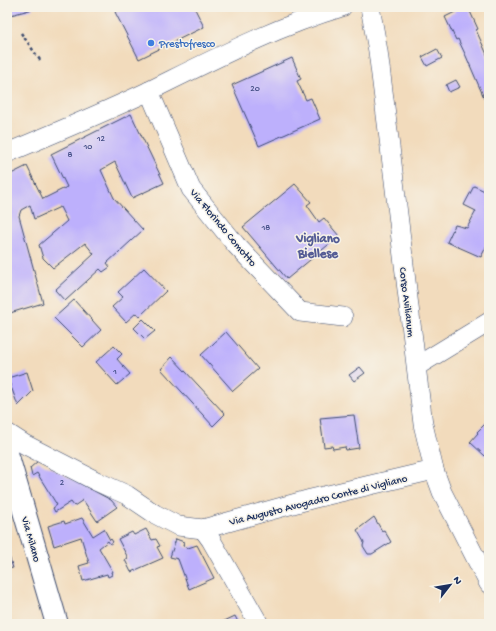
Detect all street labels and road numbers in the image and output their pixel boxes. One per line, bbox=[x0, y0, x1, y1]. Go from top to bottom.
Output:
street label: Via Florindo Comotto bbox=[186, 186, 258, 270]
street label: Corso Avilianum bbox=[396, 266, 416, 338]
street label: Via Augusto Avogadro Conte di Vigliano bbox=[227, 473, 409, 529]
street label: Via Milano bbox=[18, 514, 42, 564]

